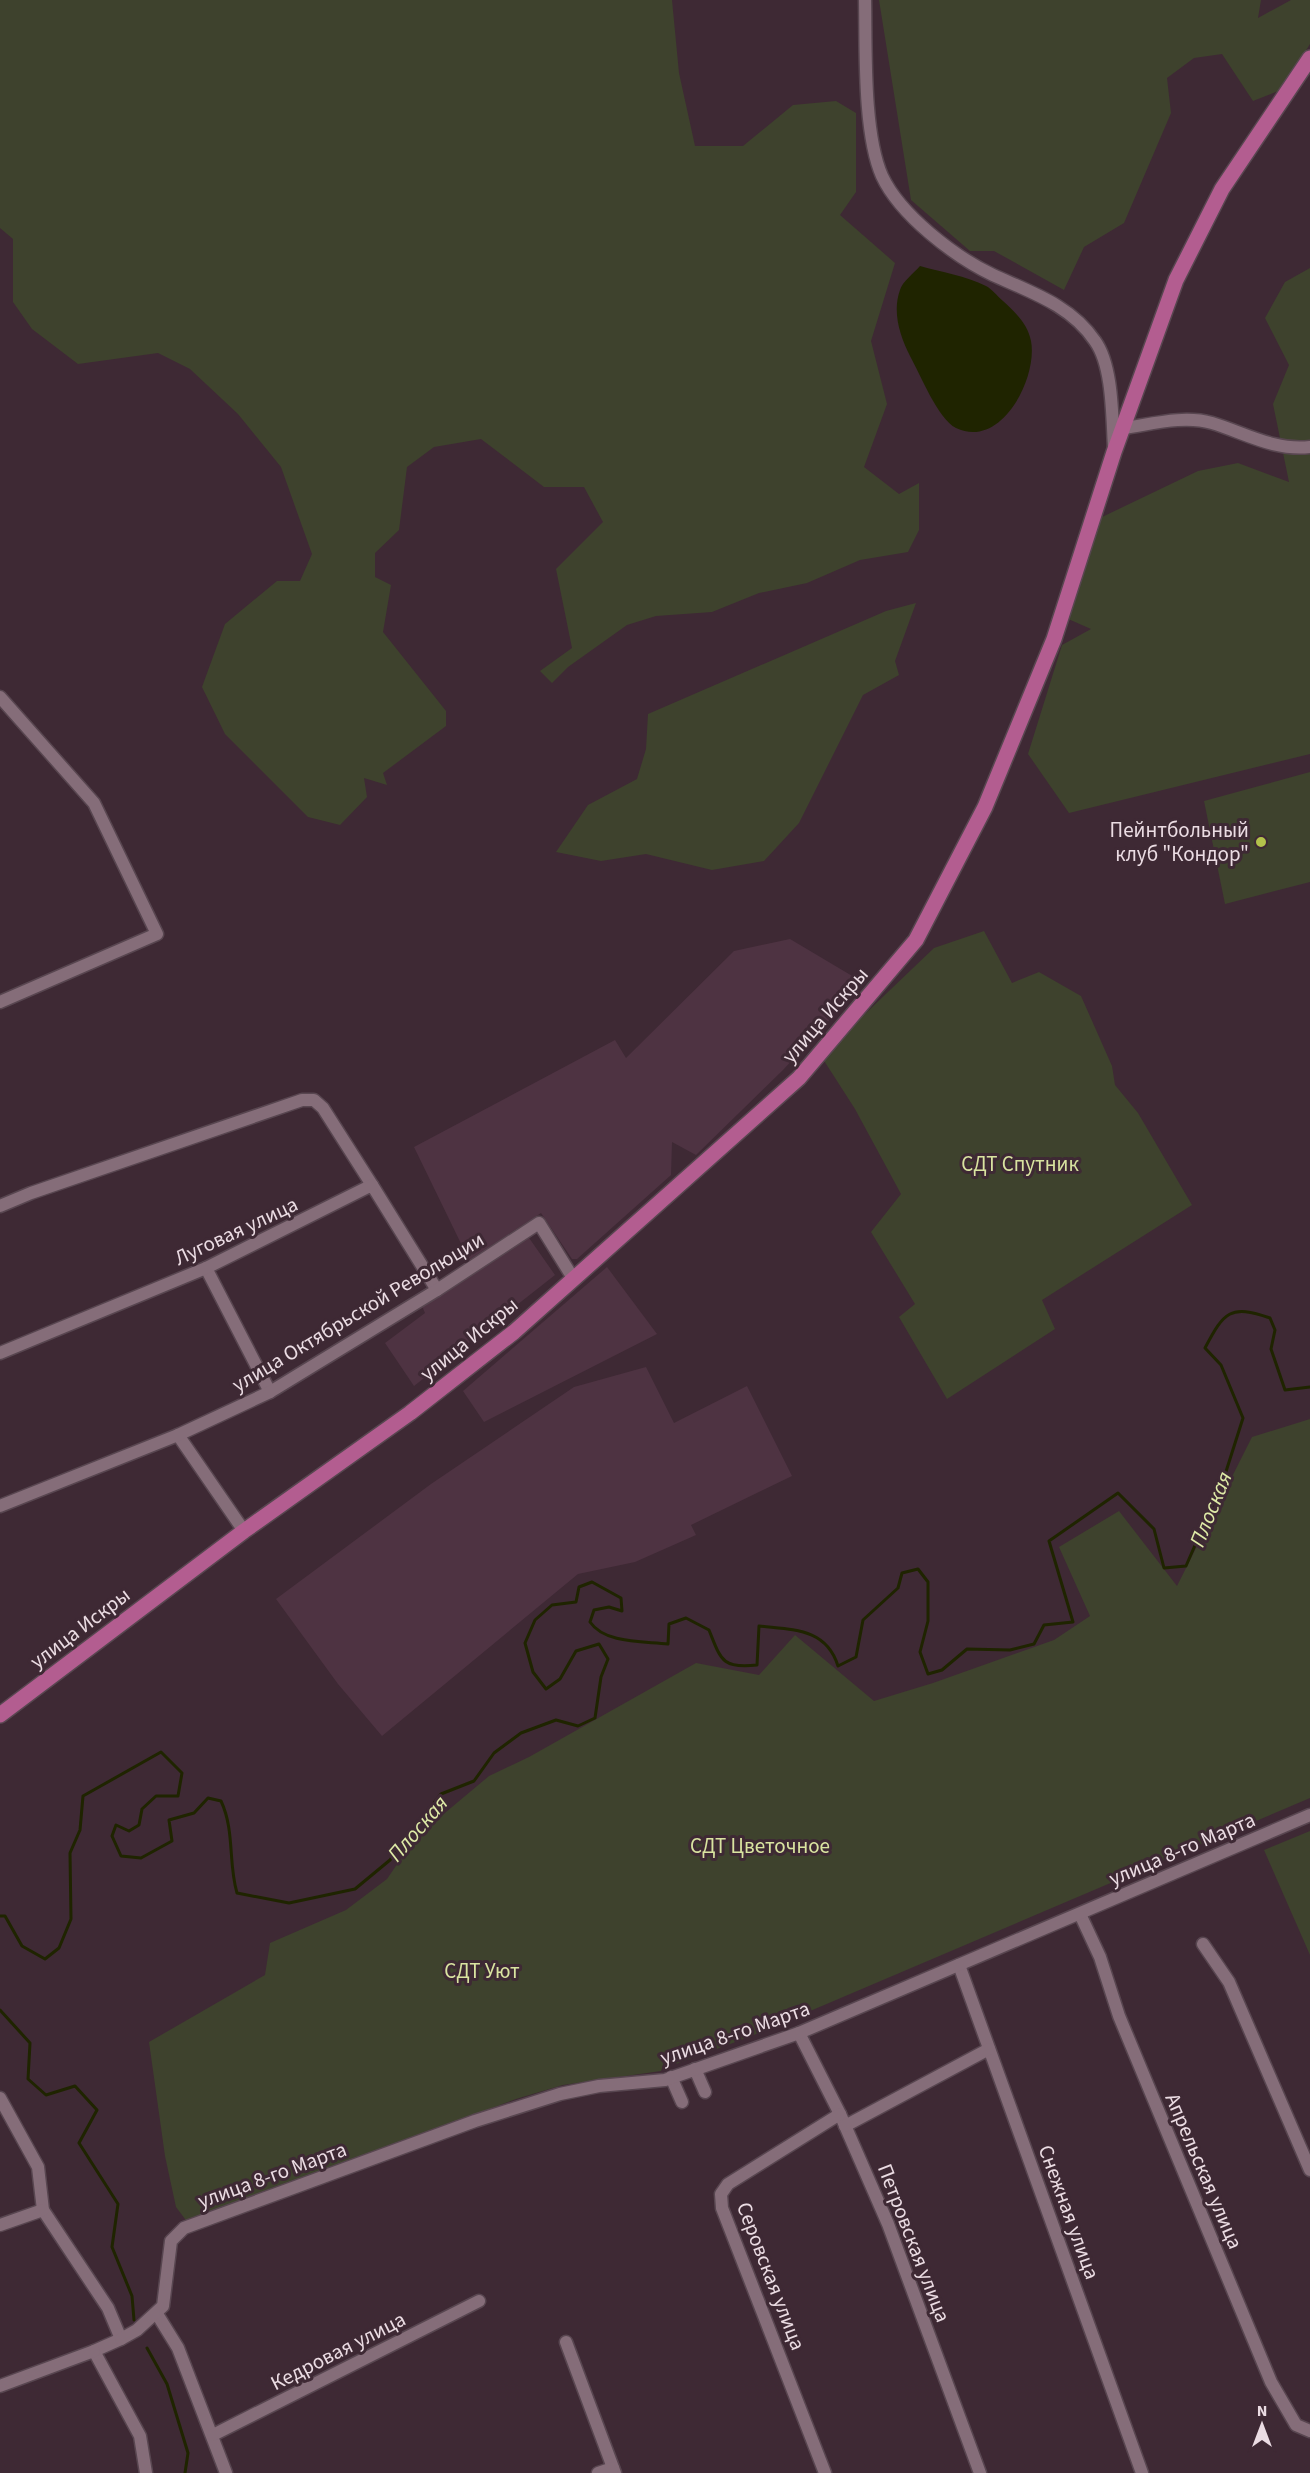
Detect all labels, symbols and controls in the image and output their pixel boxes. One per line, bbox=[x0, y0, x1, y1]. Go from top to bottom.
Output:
place label: Пейнтбольный клуб "Кондор" bbox=[1110, 815, 1249, 869]
marker: Пейнтбольный клуб "Кондор" bbox=[1254, 835, 1268, 849]
street label: улица Искры bbox=[775, 960, 875, 1070]
park label: СДТ Спутник bbox=[961, 1149, 1079, 1179]
street label: Луговая улица bbox=[169, 1189, 303, 1273]
street label: улица Октябрьской Революции bbox=[226, 1225, 490, 1399]
street label: улица Искры bbox=[413, 1290, 525, 1388]
water label: Плоская bbox=[1181, 1467, 1240, 1552]
street label: улица Искры bbox=[24, 1580, 136, 1676]
water label: Плоская bbox=[380, 1788, 456, 1869]
street label: улица 8-го Марта bbox=[1104, 1805, 1260, 1893]
park label: СДТ Цветочное bbox=[690, 1831, 830, 1861]
park label: СДТ Уют bbox=[444, 1956, 520, 1986]
street label: улица 8-го Марта bbox=[656, 1993, 814, 2073]
street label: Апрельская улица bbox=[1158, 2088, 1250, 2254]
street label: улица 8-го Марта bbox=[193, 2134, 351, 2216]
street label: Снежная улица bbox=[1031, 2141, 1107, 2283]
street label: Петровская улица bbox=[870, 2159, 958, 2327]
street label: Серовская улица bbox=[729, 2198, 813, 2354]
street label: Кедровая улица bbox=[265, 2304, 411, 2398]
north arrow bbox=[1232, 2395, 1292, 2455]
text: N bbox=[1257, 2400, 1267, 2422]

